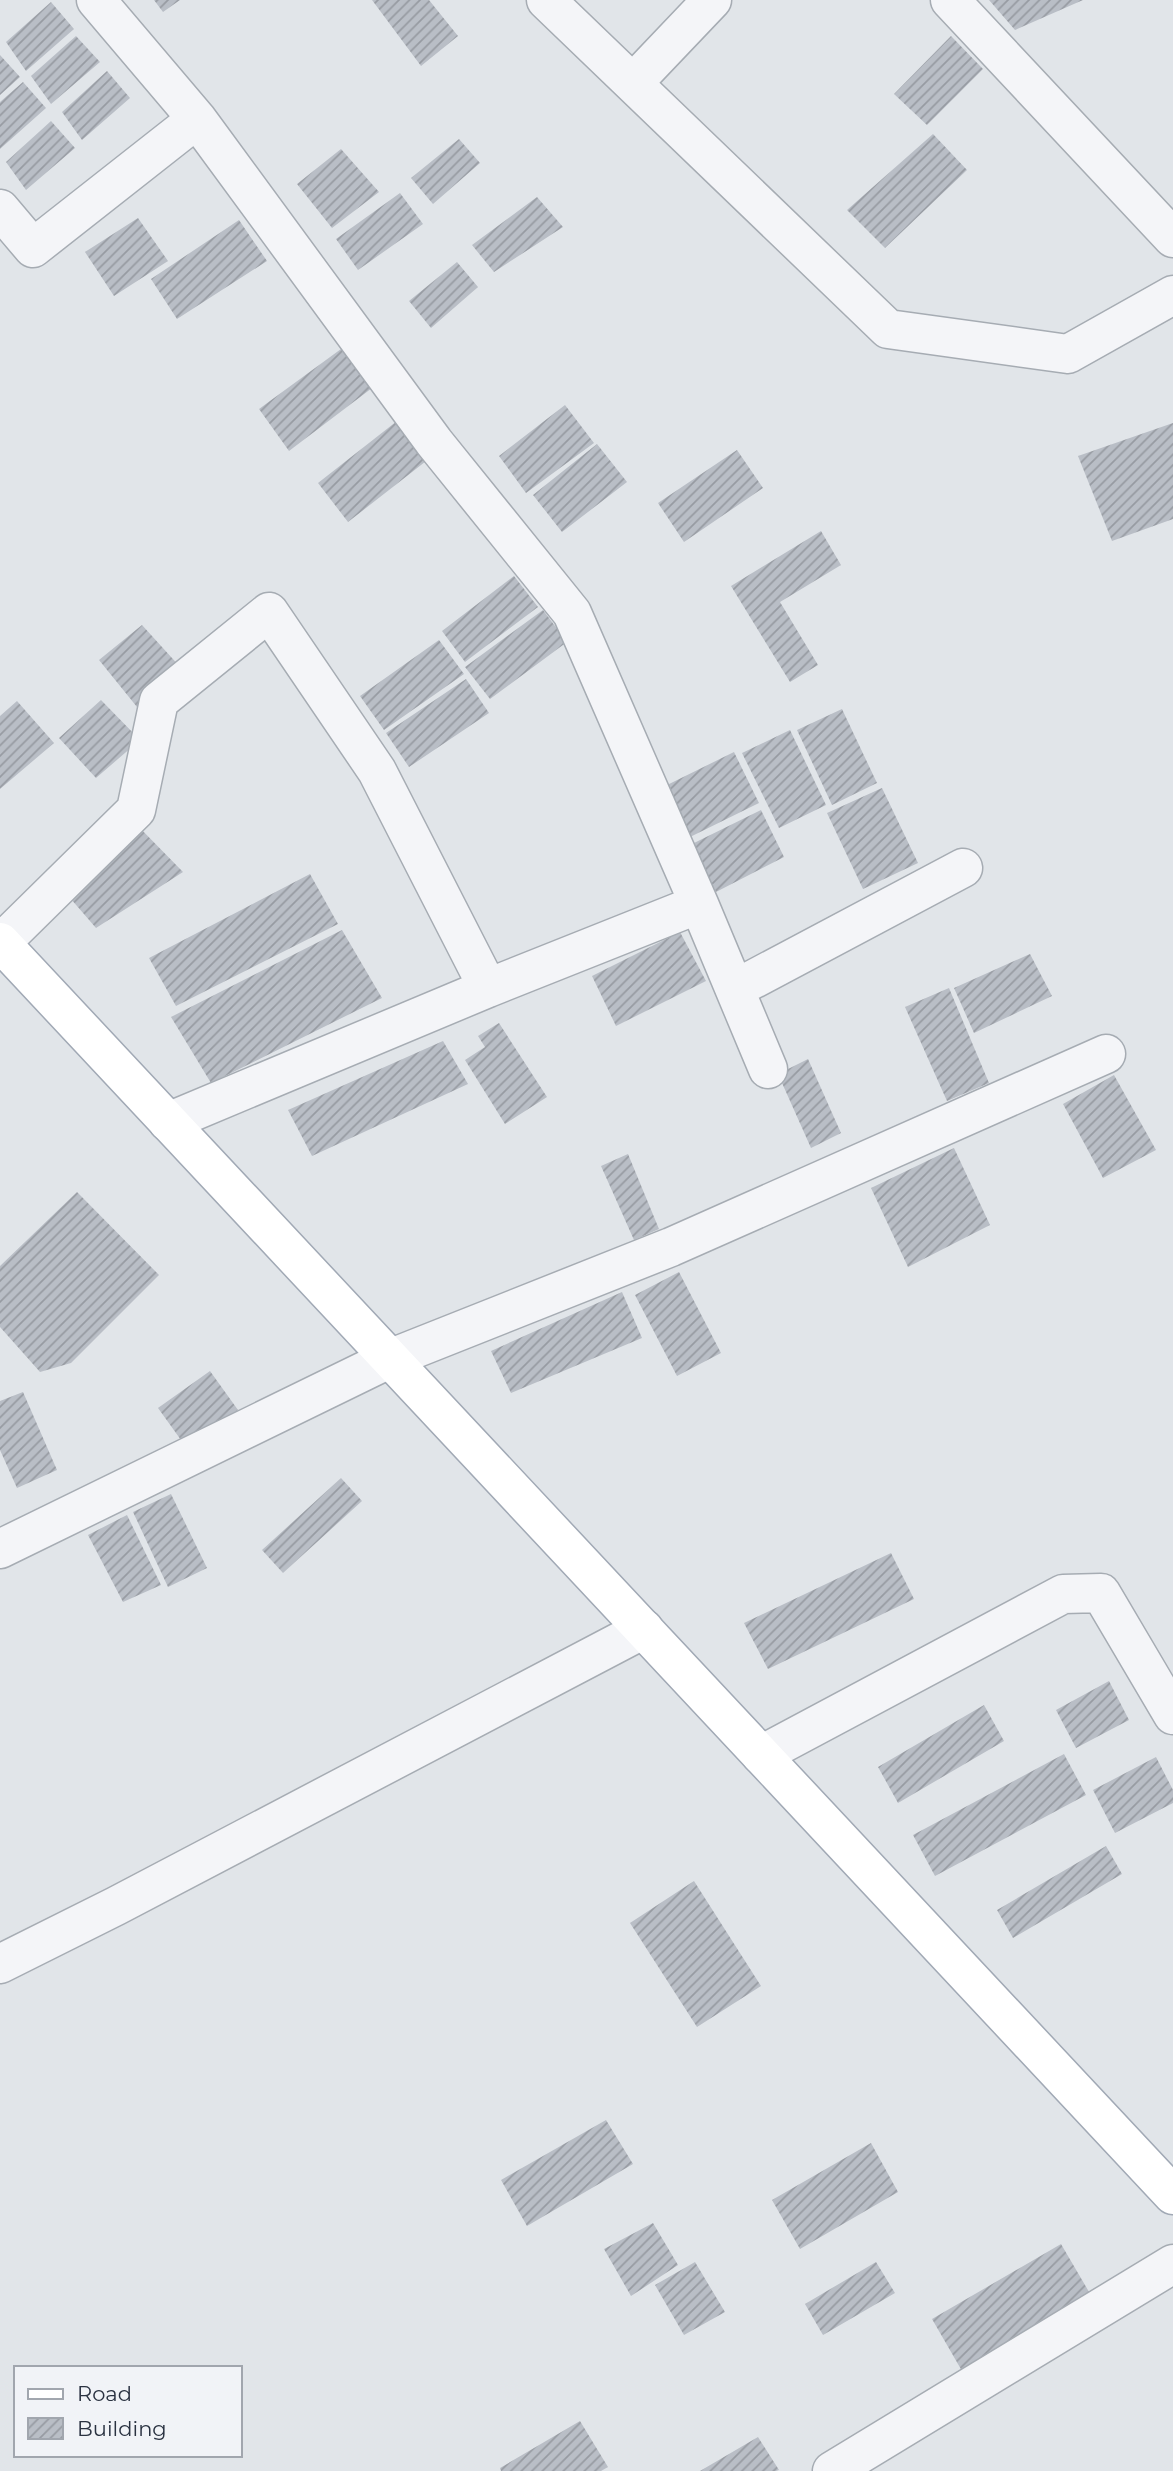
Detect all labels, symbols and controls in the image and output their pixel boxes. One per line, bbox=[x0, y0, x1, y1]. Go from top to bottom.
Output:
legend bbox=[14, 2366, 242, 2457]
text: Road bbox=[77, 2381, 132, 2406]
text: Building bbox=[77, 2416, 167, 2441]

